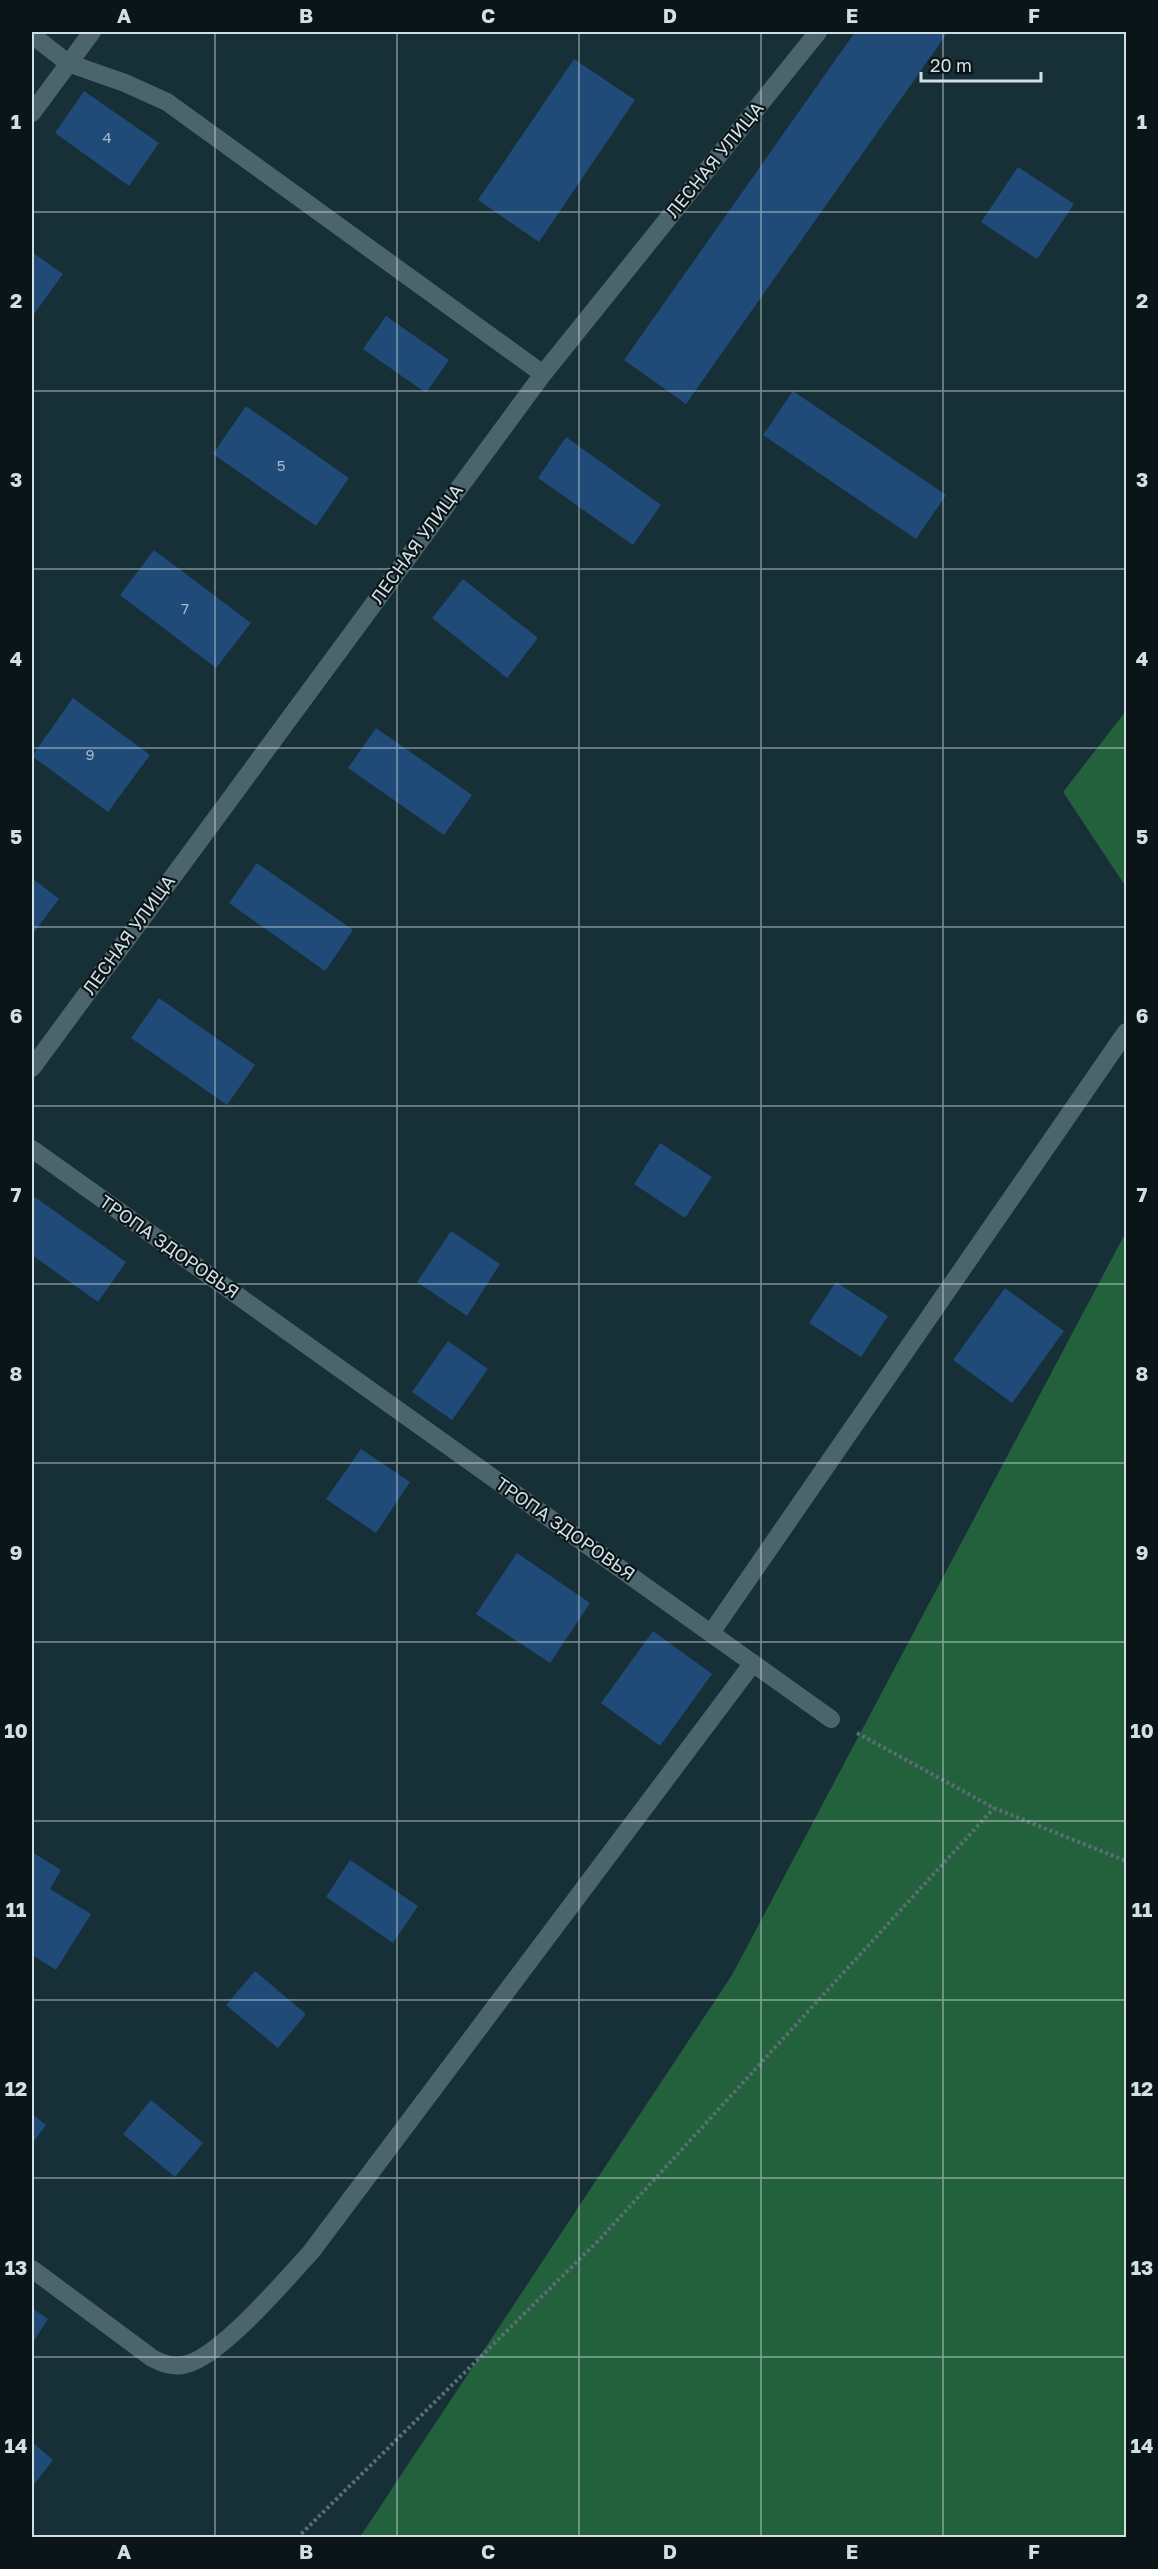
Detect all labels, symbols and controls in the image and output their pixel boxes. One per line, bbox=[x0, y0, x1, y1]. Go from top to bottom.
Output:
text: A bbox=[117, 3, 131, 27]
text: B bbox=[299, 3, 313, 27]
text: C bbox=[481, 3, 495, 27]
text: D bbox=[663, 3, 677, 27]
text: E bbox=[846, 3, 858, 27]
text: F bbox=[1028, 3, 1040, 27]
scale bar bbox=[921, 45, 1041, 83]
text: 20 m bbox=[930, 54, 972, 76]
street label: ЛЕСНАЯ УЛИЦА bbox=[661, 97, 768, 222]
text: 1 bbox=[11, 109, 21, 133]
text: 1 bbox=[1137, 109, 1147, 133]
house number: 4 bbox=[102, 128, 112, 146]
text: 2 bbox=[10, 288, 22, 312]
text: 2 bbox=[1136, 288, 1148, 312]
house number: 5 bbox=[277, 456, 285, 474]
text: 3 bbox=[10, 467, 22, 491]
text: 3 bbox=[1136, 467, 1148, 491]
street label: ЛЕСНАЯ УЛИЦА bbox=[365, 479, 467, 608]
house number: 7 bbox=[181, 599, 189, 617]
text: 4 bbox=[10, 646, 22, 670]
text: 4 bbox=[1136, 646, 1148, 670]
house number: 9 bbox=[85, 745, 95, 763]
text: 5 bbox=[10, 824, 22, 848]
text: 5 bbox=[1136, 824, 1148, 848]
street label: ЛЕСНАЯ УЛИЦА bbox=[77, 870, 179, 999]
text: 6 bbox=[10, 1003, 22, 1027]
text: 6 bbox=[1136, 1003, 1148, 1027]
text: 7 bbox=[11, 1182, 22, 1206]
text: 7 bbox=[1137, 1182, 1148, 1206]
street label: ТРОПА ЗДОРОВЬЯ bbox=[96, 1190, 244, 1303]
text: 8 bbox=[10, 1361, 22, 1385]
text: 8 bbox=[1136, 1361, 1148, 1385]
street label: ТРОПА ЗДОРОВЬЯ bbox=[492, 1472, 640, 1585]
text: 9 bbox=[10, 1540, 22, 1564]
text: 9 bbox=[1136, 1540, 1148, 1564]
text: 10 bbox=[4, 1718, 28, 1742]
text: 10 bbox=[1130, 1718, 1154, 1742]
text: 11 bbox=[6, 1897, 26, 1921]
text: 11 bbox=[1132, 1897, 1152, 1921]
text: 12 bbox=[5, 2076, 27, 2100]
text: 12 bbox=[1131, 2076, 1153, 2100]
text: 13 bbox=[5, 2255, 27, 2279]
text: 13 bbox=[1131, 2255, 1153, 2279]
text: 14 bbox=[5, 2433, 27, 2457]
text: 14 bbox=[1131, 2433, 1153, 2457]
text: A bbox=[117, 2539, 131, 2563]
text: B bbox=[299, 2539, 313, 2563]
text: C bbox=[481, 2539, 495, 2563]
text: D bbox=[663, 2539, 677, 2563]
text: E bbox=[846, 2539, 858, 2563]
text: F bbox=[1028, 2539, 1040, 2563]

